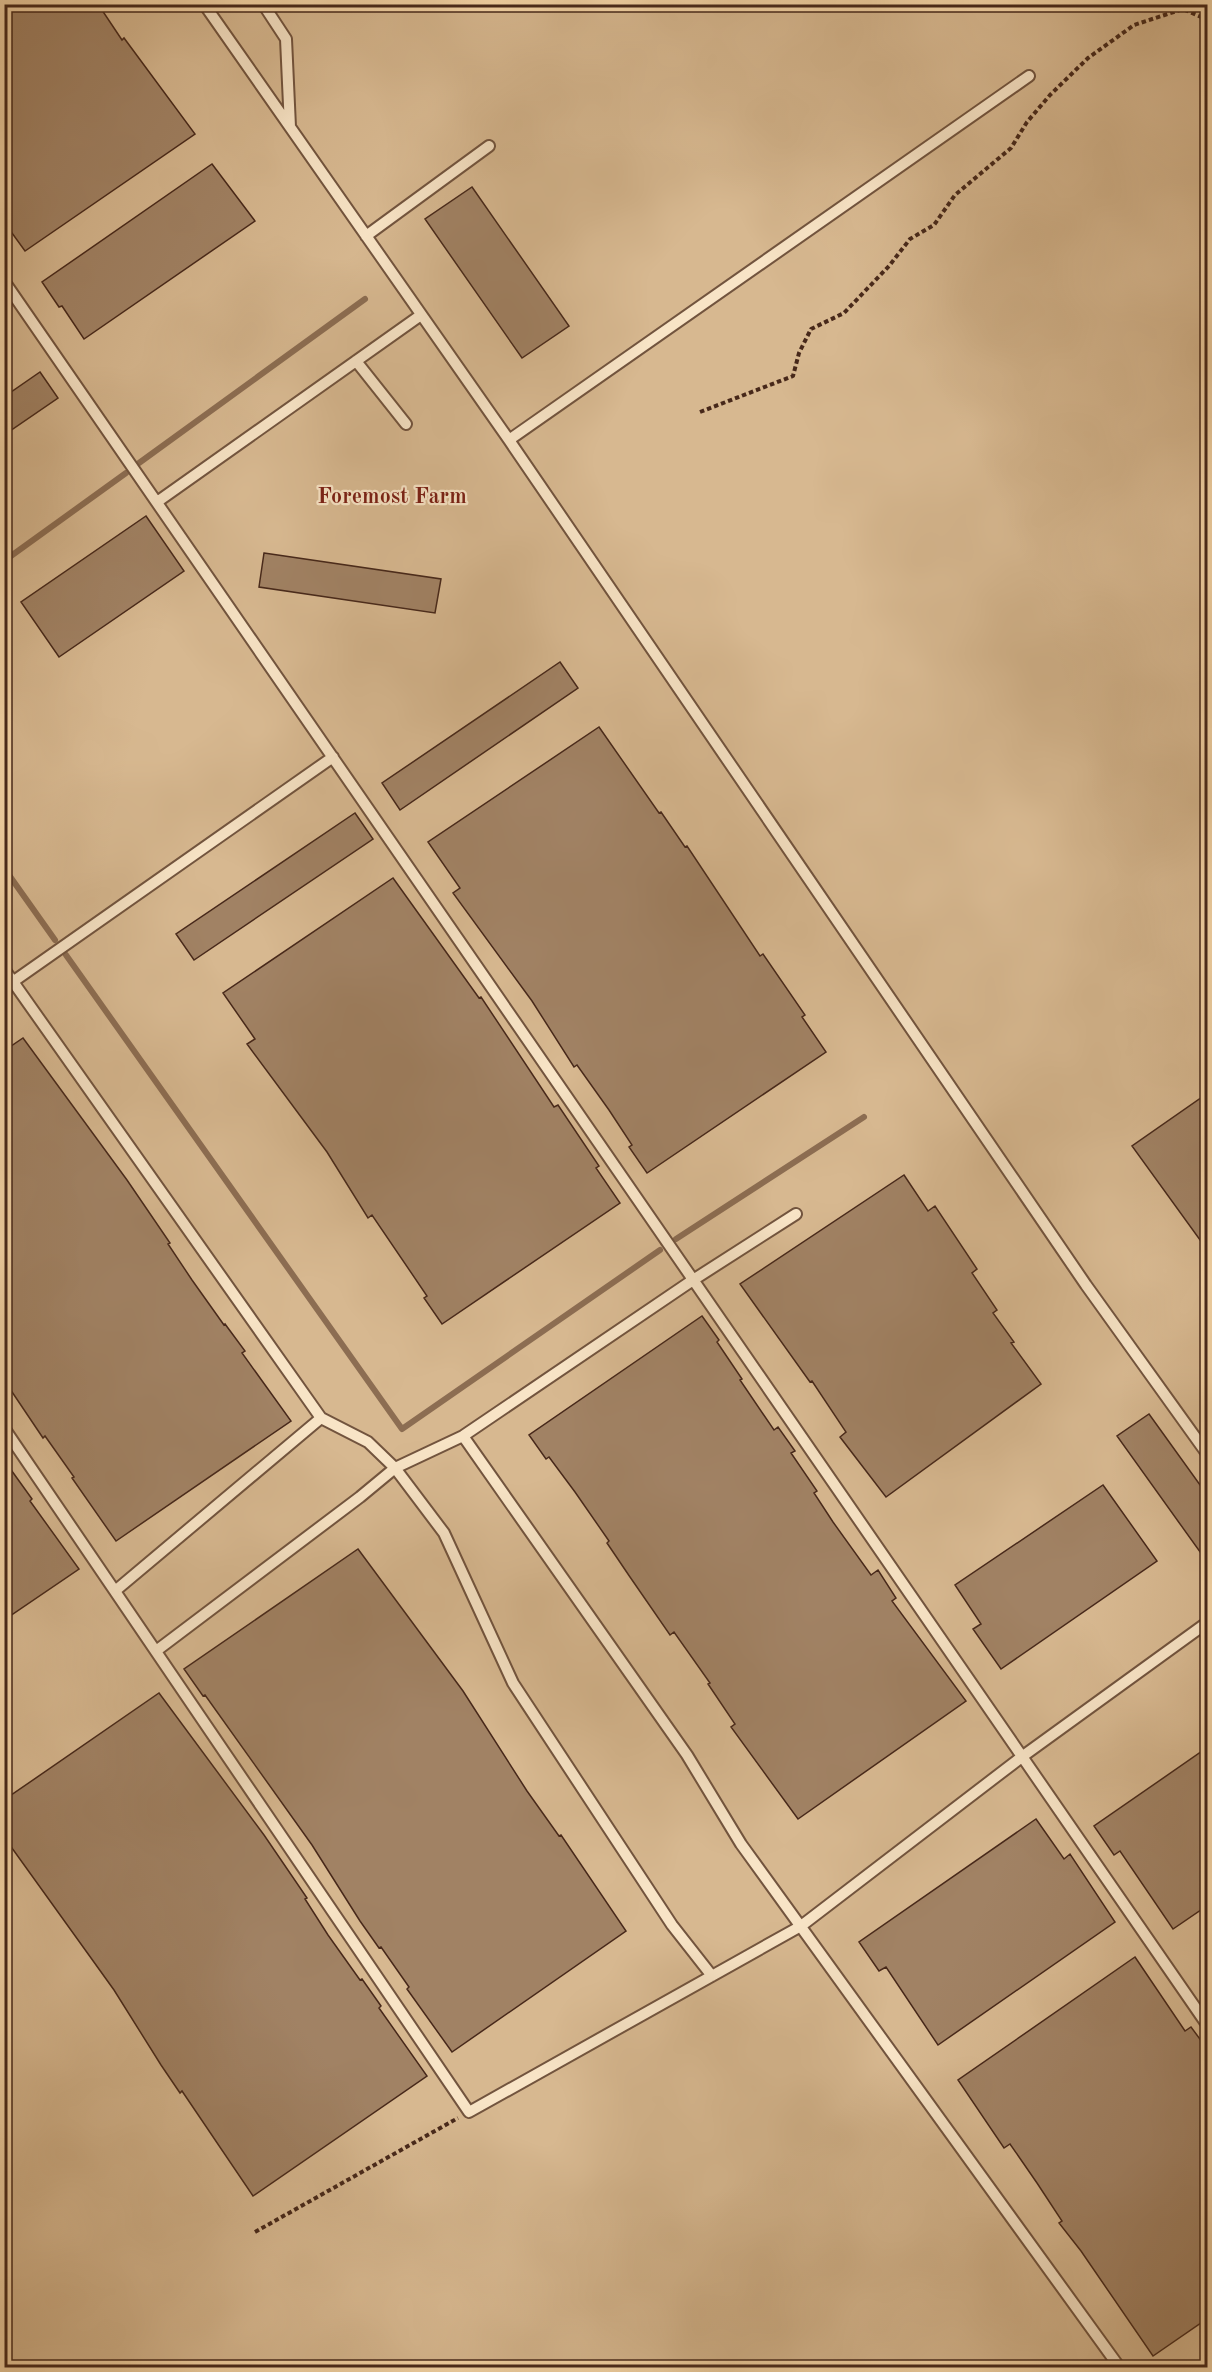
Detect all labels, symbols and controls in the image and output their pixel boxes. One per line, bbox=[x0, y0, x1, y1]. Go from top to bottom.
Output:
district label: Foremost Farm bbox=[317, 486, 467, 508]

